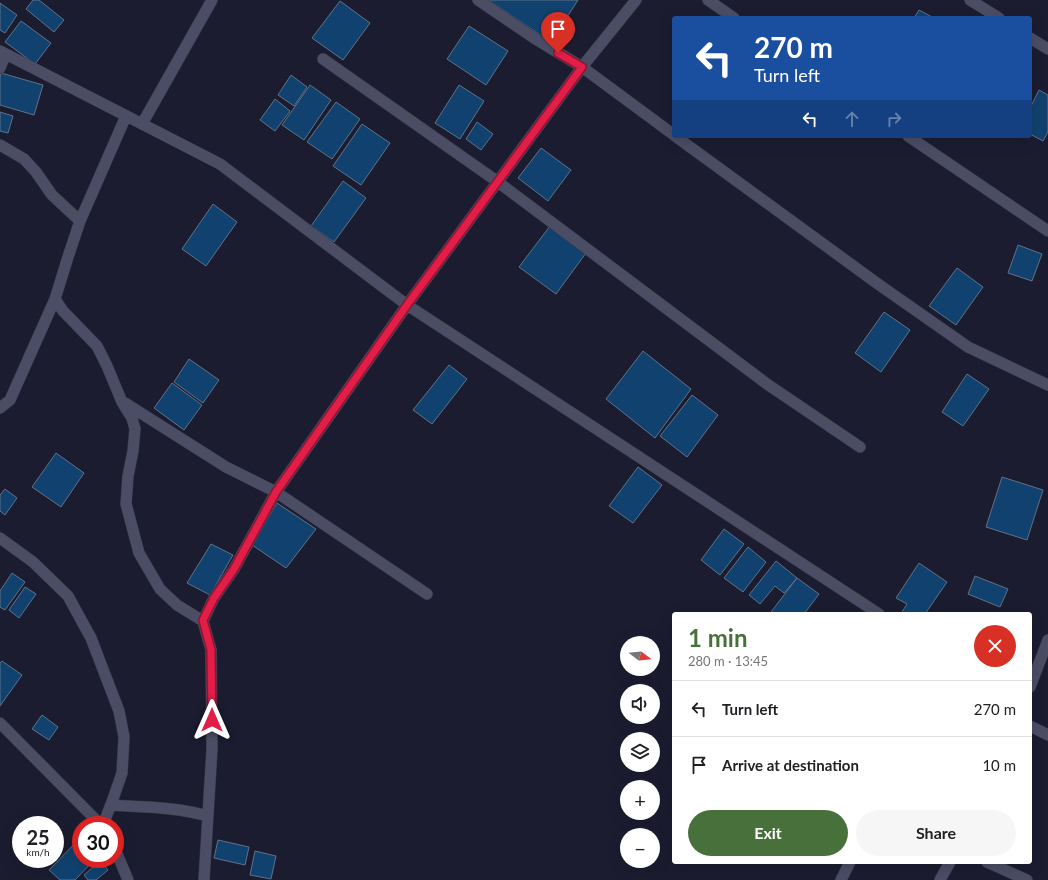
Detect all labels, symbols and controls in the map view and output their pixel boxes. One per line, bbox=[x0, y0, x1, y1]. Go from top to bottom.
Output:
pin bbox=[541, 12, 575, 53]
icon: arrive bbox=[547, 18, 569, 40]
text: 270 m bbox=[754, 30, 833, 64]
icon: left bbox=[688, 32, 740, 84]
text: Turn left bbox=[754, 64, 820, 86]
icon: left bbox=[799, 108, 821, 130]
icon: ahead bbox=[841, 108, 863, 130]
icon: right bbox=[883, 108, 905, 130]
text: 1 min bbox=[688, 623, 748, 652]
button: close bbox=[974, 625, 1016, 667]
north arrow bbox=[620, 636, 660, 676]
map controls bbox=[620, 636, 660, 868]
text: 280 m · 13:45 bbox=[688, 653, 768, 669]
button: sound bbox=[620, 684, 660, 724]
icon: left bbox=[688, 698, 710, 720]
position arrow bbox=[191, 699, 233, 741]
text: Turn left bbox=[722, 700, 778, 718]
text: 270 m bbox=[974, 700, 1016, 718]
button: layers bbox=[620, 732, 660, 772]
icon: arrive bbox=[688, 754, 710, 776]
text: Arrive at destination bbox=[722, 756, 859, 774]
text: 10 m bbox=[982, 756, 1016, 774]
button: + bbox=[620, 780, 660, 820]
button: Exit bbox=[688, 810, 848, 856]
button: Share bbox=[856, 810, 1016, 856]
speed limit sign: 30 bbox=[72, 816, 124, 868]
text: 25 bbox=[26, 825, 50, 849]
button: − bbox=[620, 828, 660, 868]
text: km/h bbox=[26, 846, 50, 858]

